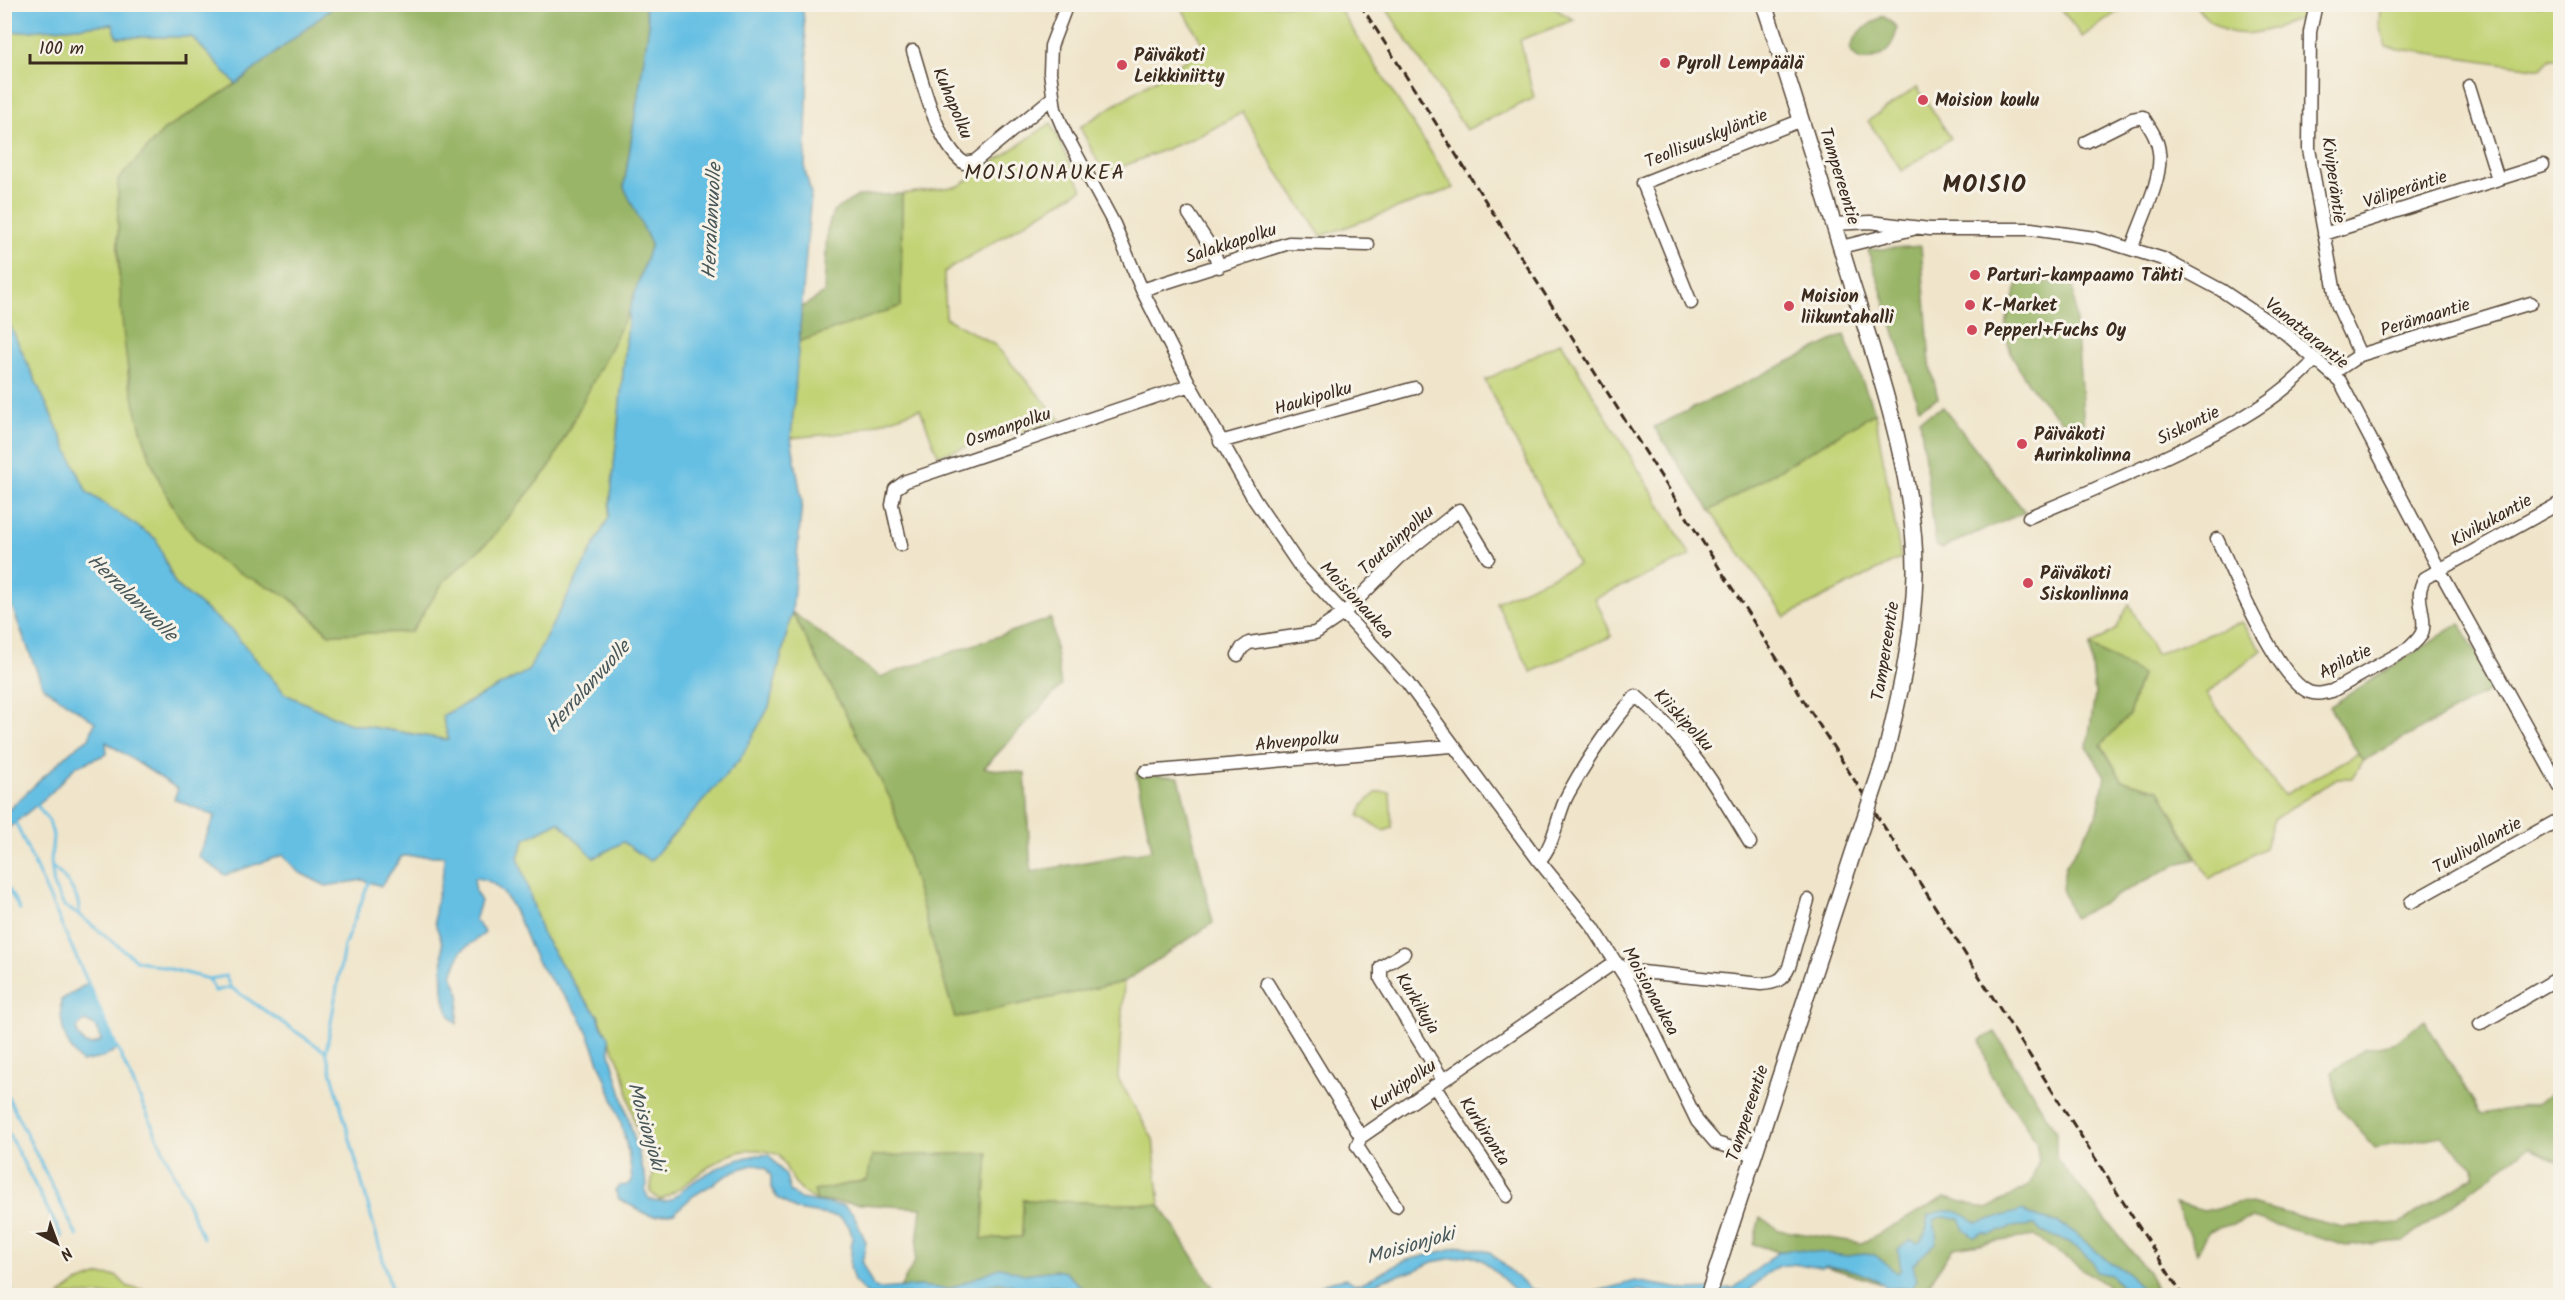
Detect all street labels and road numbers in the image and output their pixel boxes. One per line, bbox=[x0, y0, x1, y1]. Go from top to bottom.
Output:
street label: Kuhapolku bbox=[923, 63, 980, 144]
street label: Teollisuuskyläntie bbox=[1641, 102, 1772, 177]
street label: Tampereentie bbox=[1810, 124, 1867, 229]
street label: Kiviperäntie bbox=[2312, 135, 2353, 225]
street label: Väliperäntie bbox=[2360, 163, 2451, 218]
street label: Salakkapolku bbox=[1182, 216, 1281, 273]
street label: Vanattarantie bbox=[2257, 291, 2355, 377]
street label: Perämaantie bbox=[2377, 291, 2474, 346]
street label: Haukipolku bbox=[1271, 374, 1356, 424]
street label: Siskontie bbox=[2152, 399, 2225, 454]
street label: Osmanpolku bbox=[962, 400, 1056, 457]
street label: Kivikukantie bbox=[2445, 487, 2538, 556]
street label: Toutainpolku bbox=[1352, 499, 1442, 583]
street label: Moisionaukea bbox=[1312, 555, 1400, 647]
street label: Tampereentie bbox=[1864, 599, 1909, 703]
street label: Apilatie bbox=[2314, 637, 2377, 688]
street label: Kiiskipolku bbox=[1646, 683, 1720, 760]
street label: Ahvenpolku bbox=[1254, 724, 1341, 761]
street label: Tuulivallantie bbox=[2428, 810, 2528, 883]
street label: Moisionaukea bbox=[1613, 942, 1686, 1042]
street label: Kurkikuja bbox=[1387, 967, 1447, 1040]
street label: Kurkipolku bbox=[1364, 1052, 1444, 1120]
street label: Tampereentie bbox=[1719, 1061, 1778, 1166]
street label: Kurkiranta bbox=[1451, 1091, 1517, 1172]

